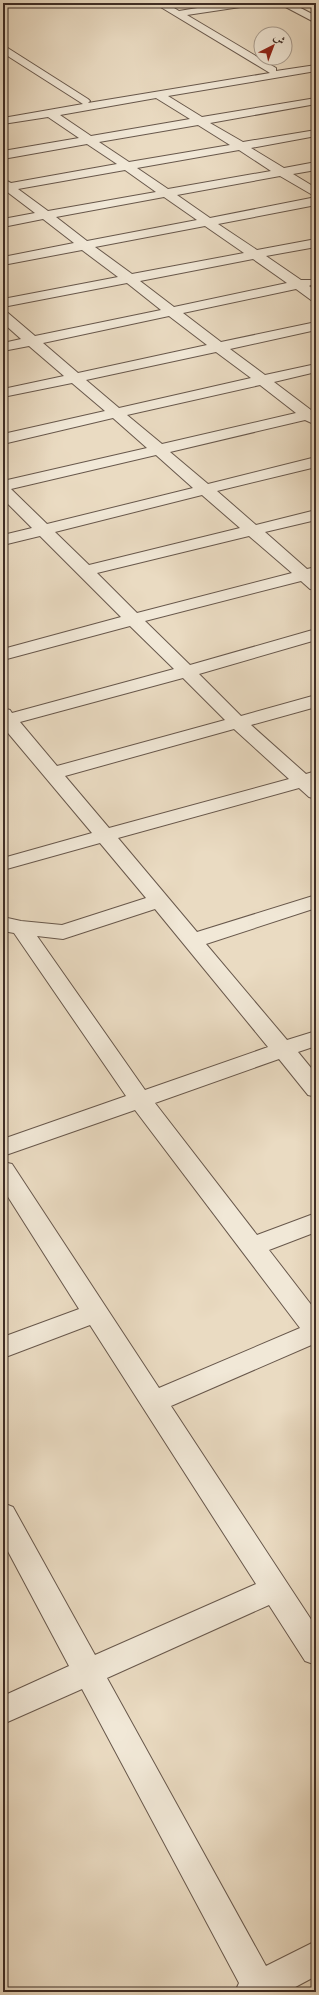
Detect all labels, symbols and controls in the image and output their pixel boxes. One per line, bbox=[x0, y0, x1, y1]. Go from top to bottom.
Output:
north arrow bbox=[253, 26, 293, 66]
text: ش bbox=[271, 30, 288, 47]

